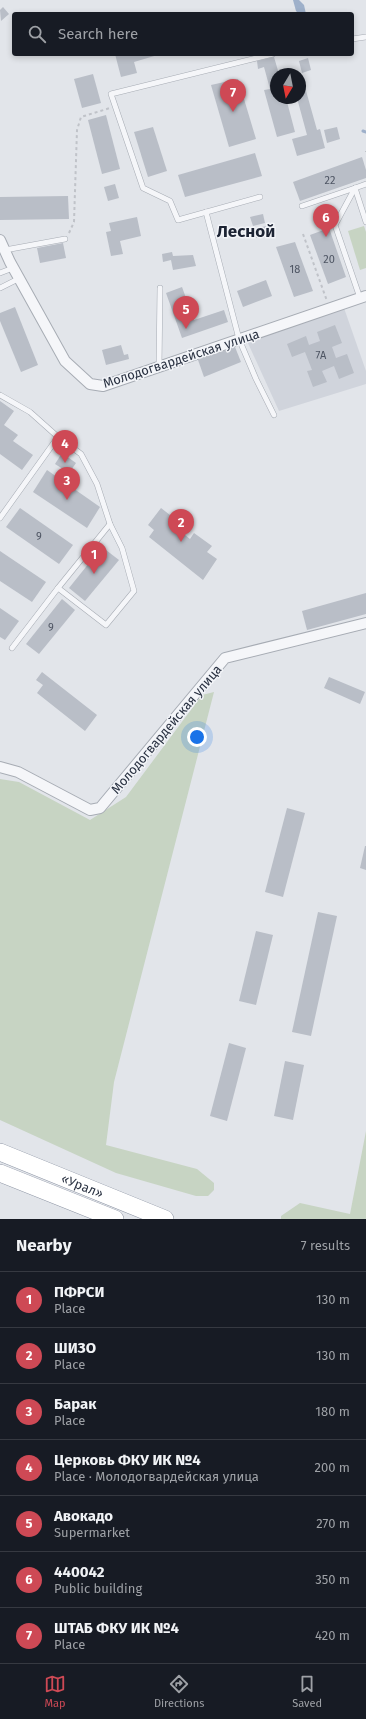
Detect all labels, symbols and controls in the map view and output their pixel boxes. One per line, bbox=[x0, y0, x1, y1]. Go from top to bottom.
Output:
search box bbox=[12, 12, 354, 56]
icon: search bbox=[26, 23, 48, 45]
text: Search here bbox=[58, 25, 138, 43]
north arrow bbox=[270, 68, 306, 104]
pin: 7 bbox=[220, 79, 246, 112]
house number: 22 bbox=[325, 174, 335, 187]
pin: 6 bbox=[313, 204, 339, 237]
district label: Лесной bbox=[217, 221, 275, 242]
house number: 20 bbox=[323, 253, 335, 266]
house number: 18 bbox=[290, 263, 300, 276]
pin: 5 bbox=[173, 296, 199, 329]
street label: Молодогвардейская улица bbox=[101, 326, 261, 391]
house number: 7А bbox=[316, 349, 327, 362]
pin: 4 bbox=[52, 430, 78, 463]
pin: 3 bbox=[54, 467, 80, 500]
pin: 2 bbox=[168, 509, 194, 542]
house number: 9 bbox=[36, 530, 42, 543]
pin: 1 bbox=[81, 541, 107, 574]
house number: 9 bbox=[48, 621, 54, 634]
street label: Молодогвардейская улица bbox=[108, 662, 225, 797]
your location bbox=[187, 727, 207, 747]
street label: «Урал» bbox=[59, 1171, 105, 1201]
text: Nearby bbox=[16, 1235, 71, 1256]
text: 7 results bbox=[301, 1238, 350, 1253]
text: ПФРСИ bbox=[54, 1283, 104, 1301]
text: 1 bbox=[26, 1292, 32, 1307]
text: 130 m bbox=[316, 1292, 350, 1307]
text: Place bbox=[54, 1301, 85, 1316]
text: ШИЗО bbox=[54, 1339, 96, 1357]
text: 2 bbox=[26, 1348, 32, 1363]
text: 130 m bbox=[316, 1348, 350, 1363]
text: Place bbox=[54, 1357, 85, 1372]
text: Барак bbox=[54, 1395, 96, 1413]
text: 3 bbox=[26, 1404, 32, 1419]
text: 180 m bbox=[315, 1404, 350, 1419]
text: Place bbox=[54, 1413, 85, 1428]
text: Церковь ФКУ ИК №4 bbox=[54, 1451, 201, 1469]
text: 4 bbox=[25, 1460, 33, 1475]
text: 200 m bbox=[314, 1460, 350, 1475]
text: Place · Молодогвардейская улица bbox=[54, 1469, 259, 1484]
text: Авокадо bbox=[54, 1507, 113, 1525]
text: 5 bbox=[26, 1516, 32, 1531]
text: 270 m bbox=[316, 1516, 350, 1531]
text: Supermarket bbox=[54, 1525, 130, 1540]
text: 440042 bbox=[54, 1563, 104, 1581]
text: 6 bbox=[25, 1572, 33, 1587]
text: 350 m bbox=[315, 1572, 350, 1587]
text: Public building bbox=[54, 1581, 142, 1596]
text: ШТАБ ФКУ ИК №4 bbox=[54, 1619, 179, 1637]
text: 7 bbox=[26, 1628, 32, 1643]
text: 420 m bbox=[315, 1628, 350, 1643]
text: Place bbox=[54, 1637, 85, 1652]
tab: Map bbox=[44, 1673, 66, 1710]
tab: Directions bbox=[154, 1673, 204, 1710]
tab: Saved bbox=[292, 1673, 322, 1710]

